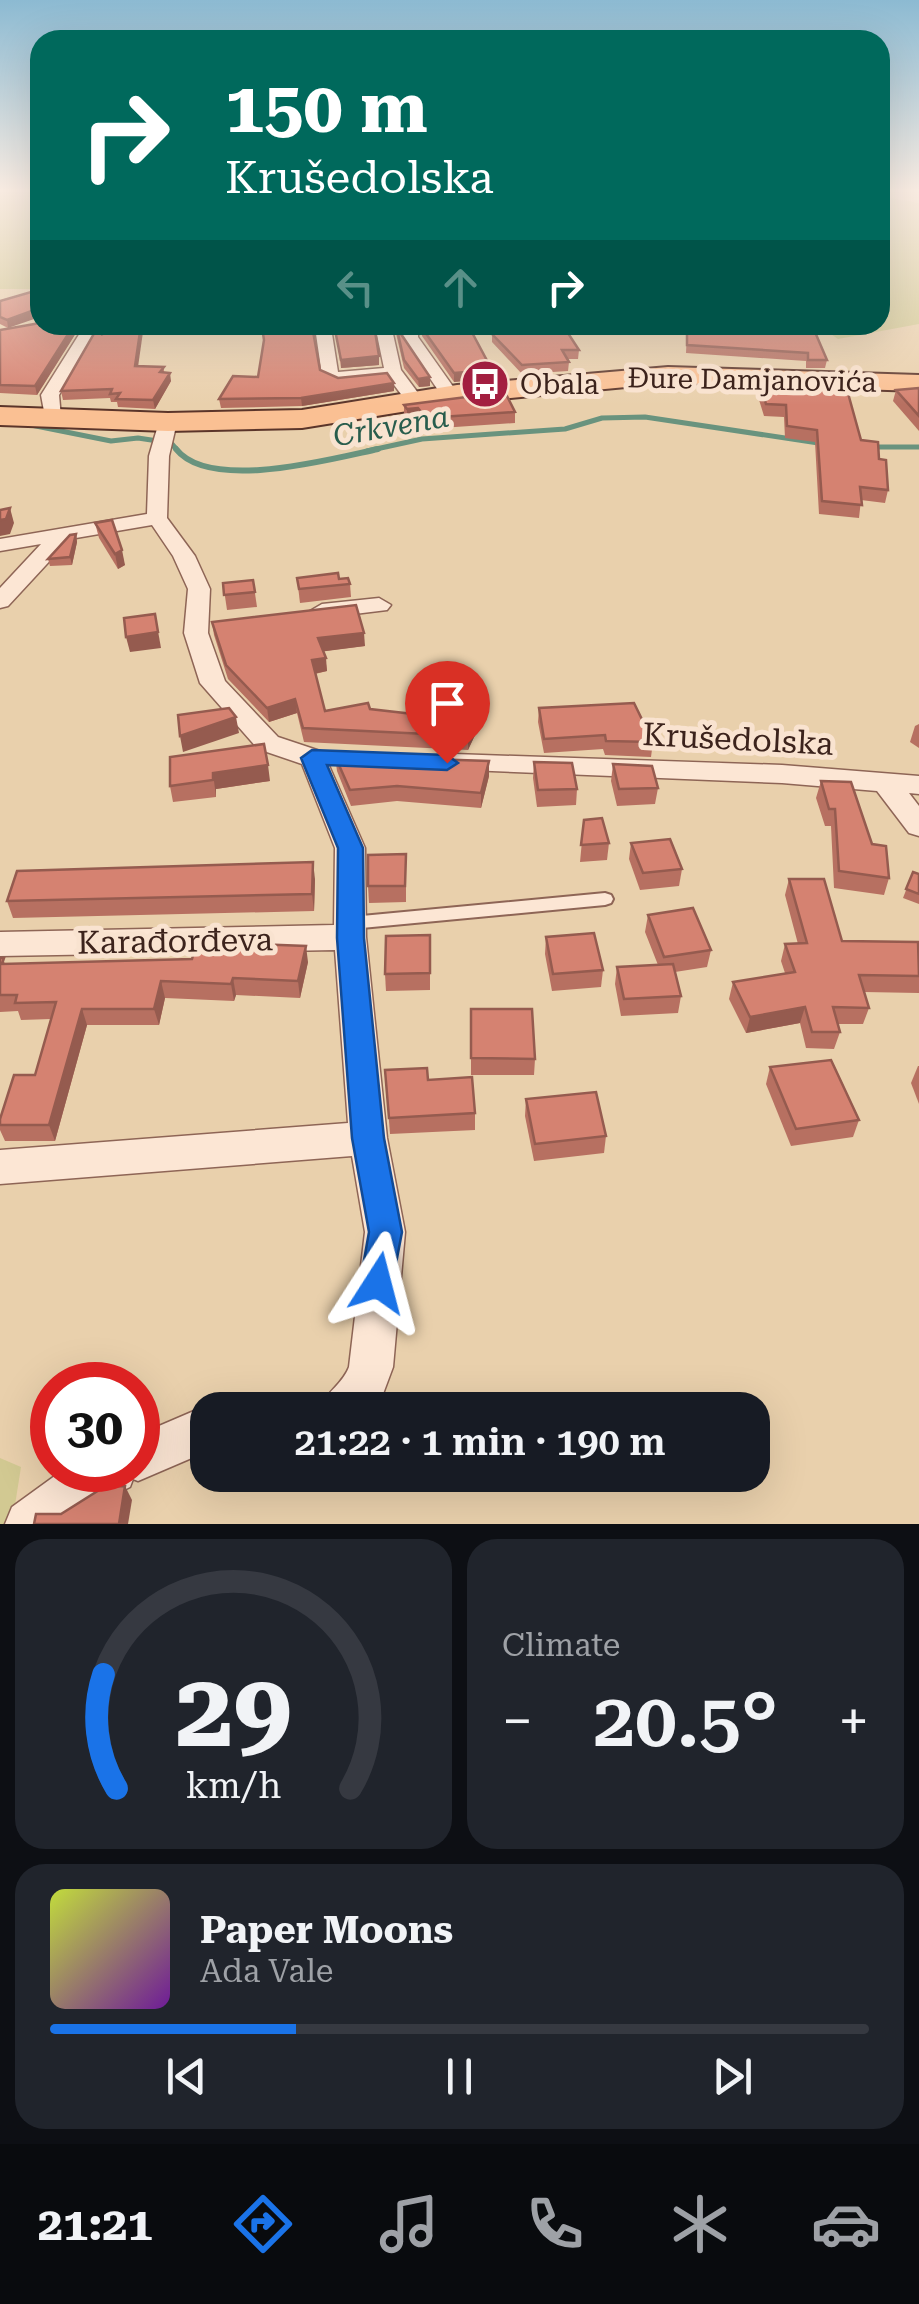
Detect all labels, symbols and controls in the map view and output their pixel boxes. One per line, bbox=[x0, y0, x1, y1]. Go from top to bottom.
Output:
text: 150 m bbox=[225, 67, 428, 149]
icon: right bbox=[60, 70, 190, 200]
text: Krušedolska bbox=[225, 151, 494, 204]
icon: left bbox=[328, 260, 383, 315]
icon: ahead bbox=[433, 260, 488, 315]
icon: right bbox=[538, 260, 593, 315]
bus stop icon: Obala bbox=[459, 358, 511, 410]
street label: Đure Damjanovića bbox=[627, 361, 877, 399]
place label: Obala bbox=[520, 368, 599, 401]
water label: Crkvena bbox=[330, 399, 452, 453]
pin bbox=[405, 661, 490, 764]
icon: arrive bbox=[420, 676, 475, 731]
street label: Krušedolska bbox=[642, 715, 834, 763]
street label: Karađorđeva bbox=[77, 920, 273, 962]
position arrow bbox=[326, 1231, 430, 1335]
speed limit sign: 30 bbox=[30, 1362, 160, 1492]
text: 21:22 · 1 min · 190 m bbox=[295, 1420, 666, 1464]
text: Climate bbox=[502, 1626, 620, 1664]
text: 29 bbox=[175, 1650, 292, 1771]
text: 20.5° bbox=[593, 1676, 778, 1764]
text: − bbox=[502, 1689, 533, 1753]
text: + bbox=[838, 1689, 869, 1753]
text: km/h bbox=[186, 1765, 281, 1807]
text: Paper Moons bbox=[200, 1908, 453, 1952]
text: Ada Vale bbox=[200, 1952, 333, 1990]
icon: previous bbox=[159, 2049, 214, 2104]
icon: pause bbox=[432, 2049, 487, 2104]
icon: next bbox=[705, 2049, 760, 2104]
icon: directions bbox=[228, 2189, 298, 2259]
icon: music bbox=[374, 2189, 444, 2259]
icon: phone bbox=[520, 2189, 590, 2259]
icon: climate bbox=[665, 2189, 735, 2259]
icon: car bbox=[811, 2189, 881, 2259]
text: 21:21 bbox=[38, 2198, 153, 2251]

